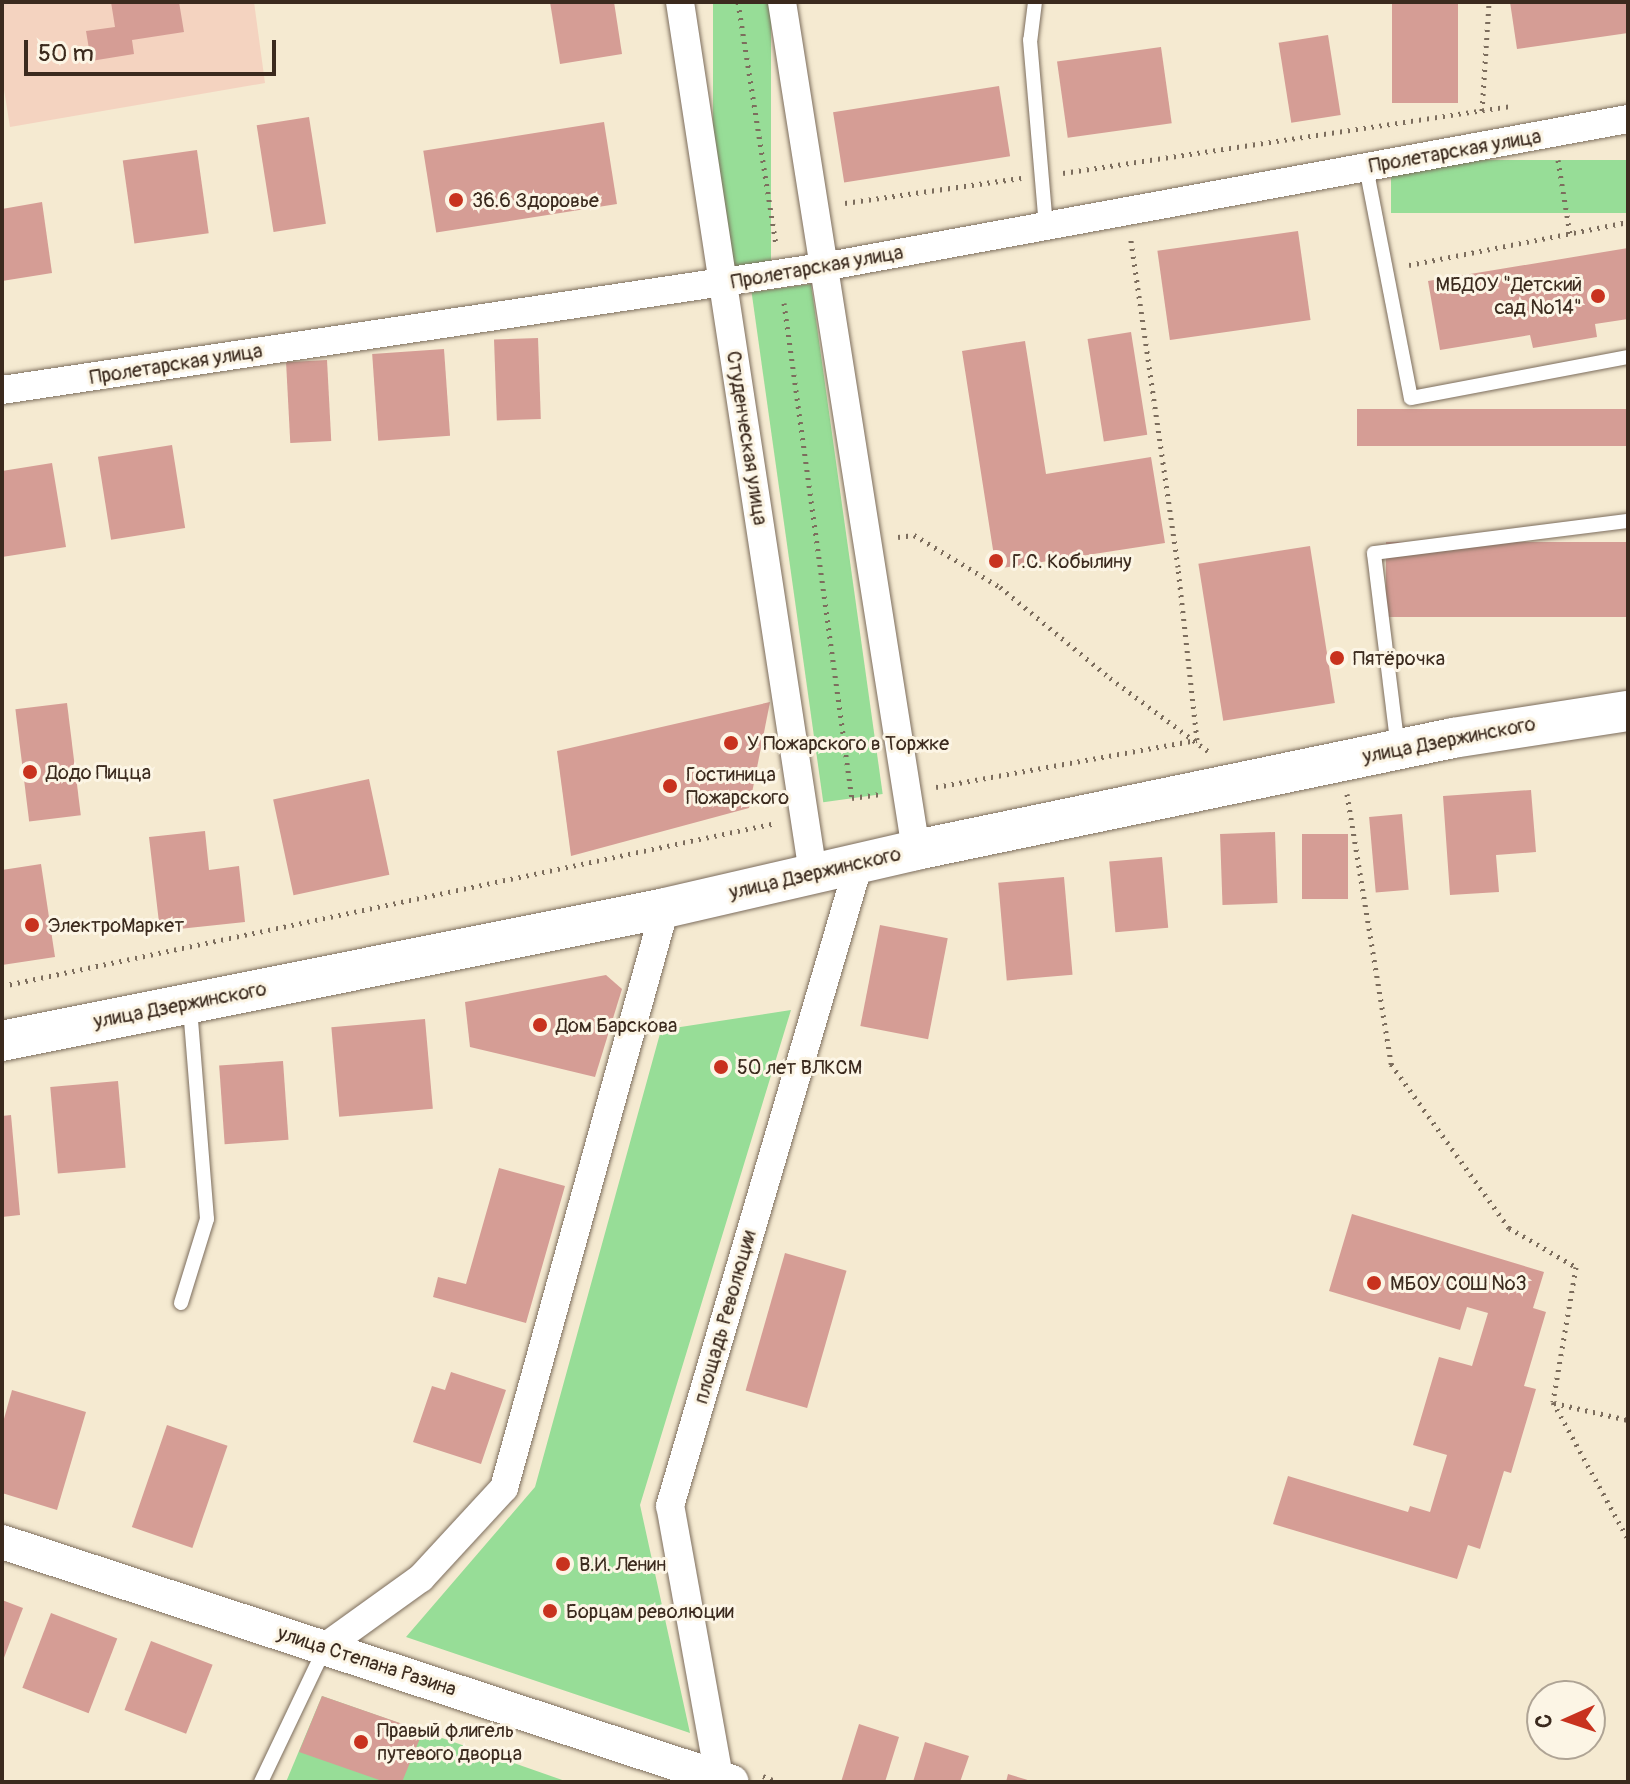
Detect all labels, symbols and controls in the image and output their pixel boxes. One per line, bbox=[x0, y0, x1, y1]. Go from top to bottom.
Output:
scale bar bbox=[28, 24, 280, 74]
text: 50 m bbox=[38, 39, 94, 68]
street label: Пролетарская улица bbox=[1367, 124, 1543, 178]
place label: 36.6 Здоровье bbox=[472, 188, 599, 212]
marker: 36.6 Здоровье bbox=[447, 191, 465, 209]
street label: Пролетарская улица bbox=[729, 240, 905, 294]
place label: МБДОУ "Детский сад №14" bbox=[1436, 272, 1582, 319]
marker: МБДОУ "Детский сад №14" bbox=[1589, 287, 1607, 305]
street label: Пролетарская улица bbox=[88, 338, 264, 390]
street label: Студенческая улица bbox=[721, 349, 773, 527]
place label: Г.С. Кобылину bbox=[1012, 549, 1132, 573]
marker: Г.С. Кобылину bbox=[987, 552, 1005, 570]
place label: Пятёрочка bbox=[1353, 646, 1445, 670]
marker: Пятёрочка bbox=[1328, 649, 1346, 667]
street label: улица Дзержинского bbox=[1361, 711, 1537, 769]
place label: У Пожарского в Торжке bbox=[747, 731, 949, 755]
marker: У Пожарского в Торжке bbox=[722, 734, 740, 752]
place label: Додо Пицца bbox=[46, 760, 151, 784]
place label: Гостиница Пожарского bbox=[686, 762, 789, 809]
marker: Додо Пицца bbox=[21, 763, 39, 781]
marker: Гостиница Пожарского bbox=[661, 777, 679, 795]
street label: улица Дзержинского bbox=[727, 842, 903, 904]
place label: ЭлектроМаркет bbox=[48, 913, 184, 937]
marker: ЭлектроМаркет bbox=[23, 916, 41, 934]
street label: улица Дзержинского bbox=[92, 976, 268, 1034]
place label: Дом Барскова bbox=[556, 1013, 677, 1037]
marker: Дом Барскова bbox=[531, 1016, 549, 1034]
place label: 50 лет ВЛКСМ bbox=[737, 1055, 862, 1079]
marker: 50 лет ВЛКСМ bbox=[712, 1058, 730, 1076]
street label: площадь Революции bbox=[689, 1228, 761, 1406]
place label: МБОУ СОШ №3 bbox=[1390, 1271, 1527, 1295]
marker: МБОУ СОШ №3 bbox=[1365, 1274, 1383, 1292]
place label: В.И. Ленин bbox=[579, 1552, 666, 1576]
marker: В.И. Ленин bbox=[554, 1555, 572, 1573]
place label: Борцам революции bbox=[566, 1599, 734, 1623]
marker: Борцам революции bbox=[541, 1602, 559, 1620]
street label: улица Степана Разина bbox=[275, 1621, 459, 1701]
north arrow bbox=[1526, 1680, 1606, 1760]
text: С bbox=[1530, 1714, 1558, 1729]
place label: Правый флигель путевого дворца bbox=[377, 1718, 522, 1765]
marker: Правый флигель путевого дворца bbox=[352, 1733, 370, 1751]

